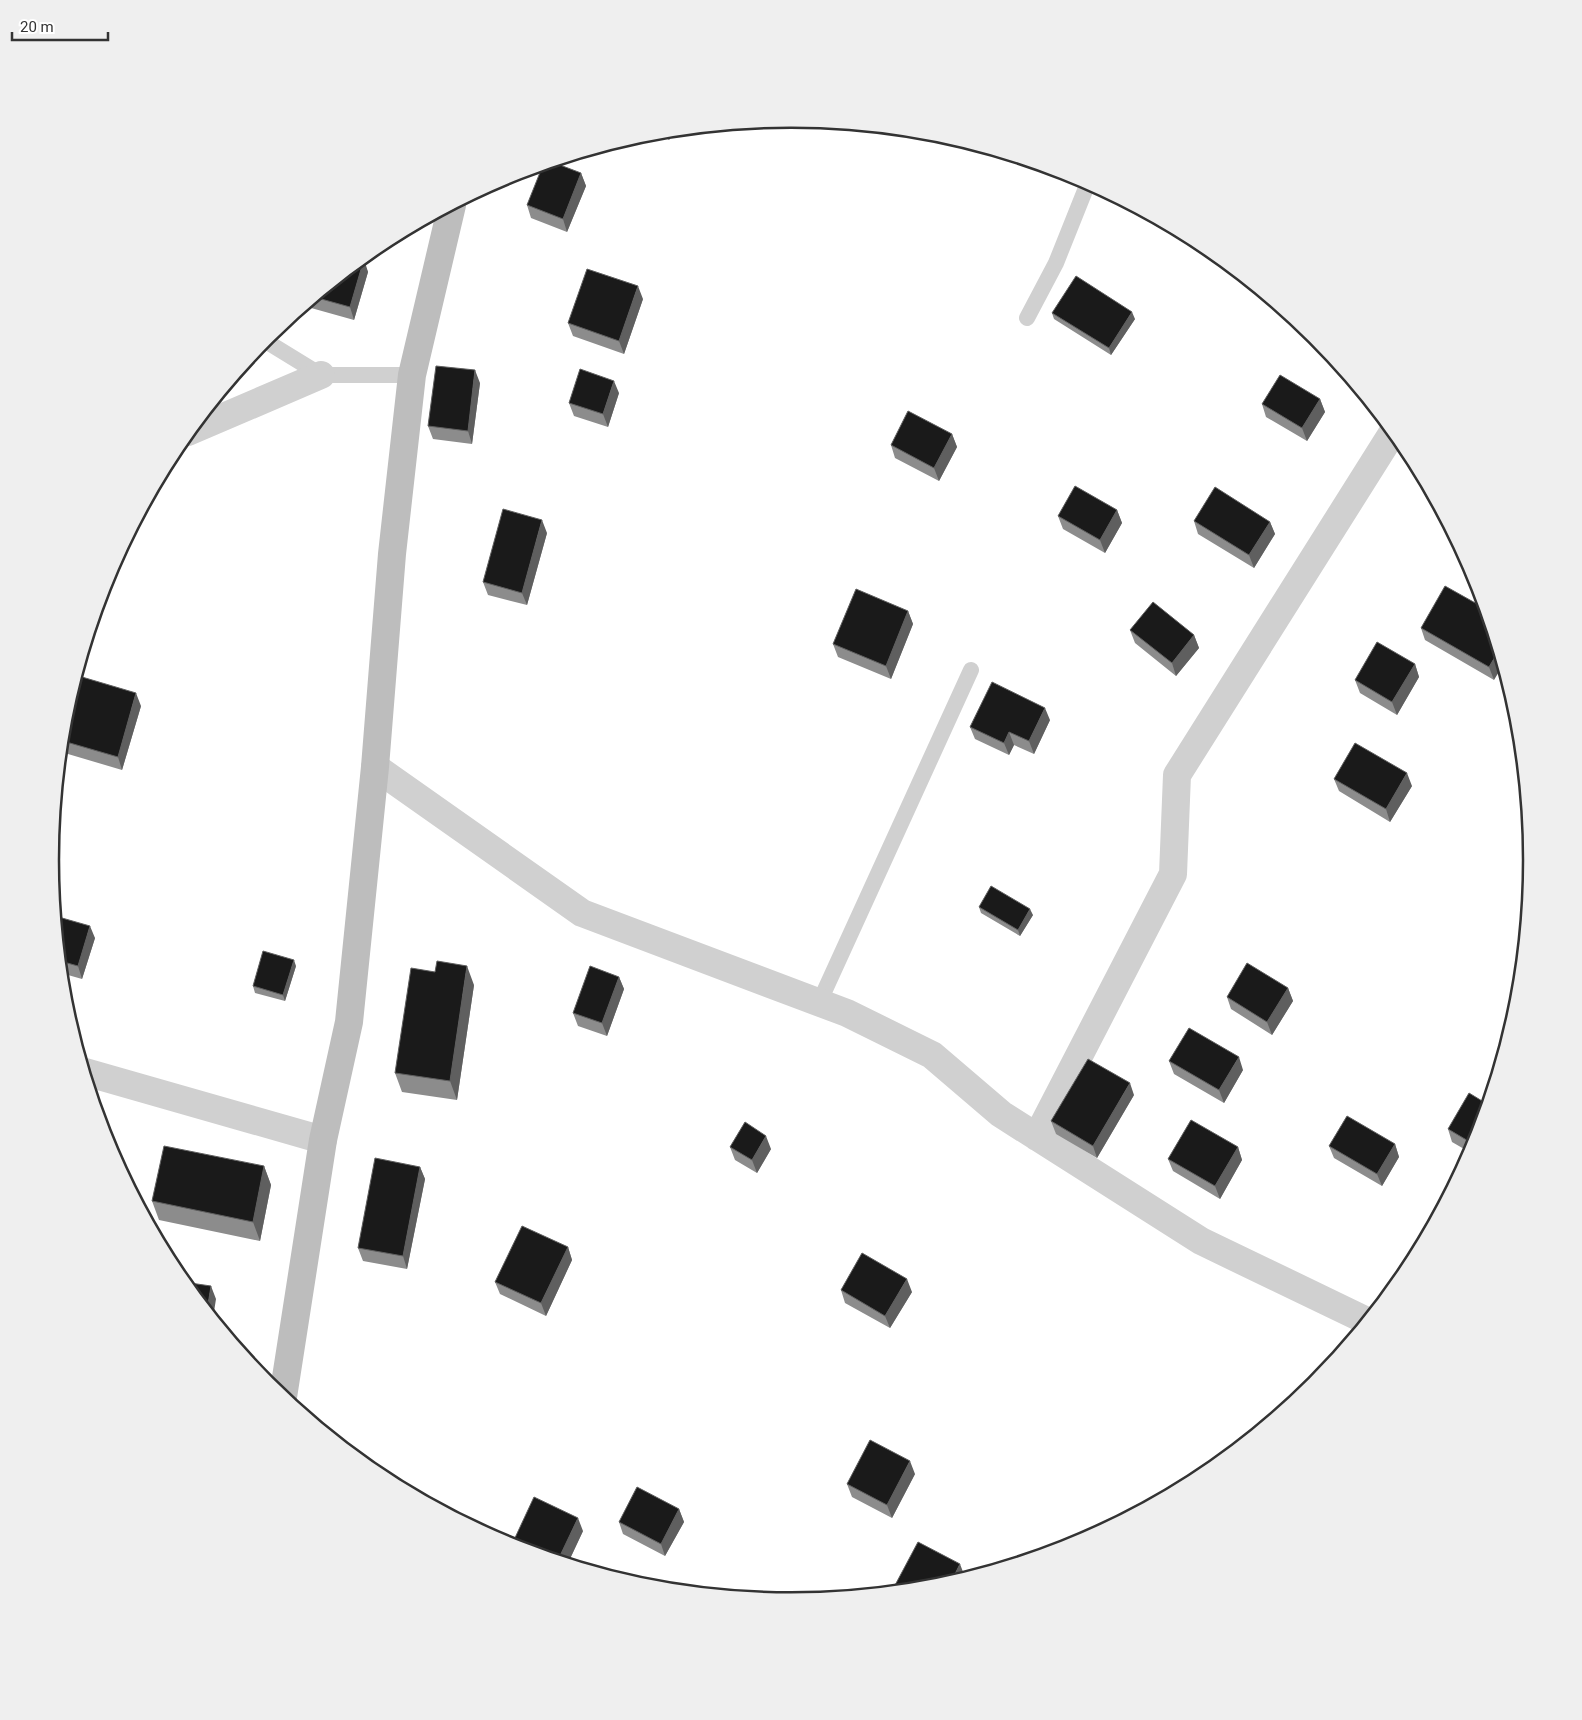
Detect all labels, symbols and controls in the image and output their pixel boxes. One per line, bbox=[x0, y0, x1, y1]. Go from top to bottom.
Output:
scale bar bbox=[12, 10, 109, 42]
text: 20 m bbox=[20, 18, 54, 36]

